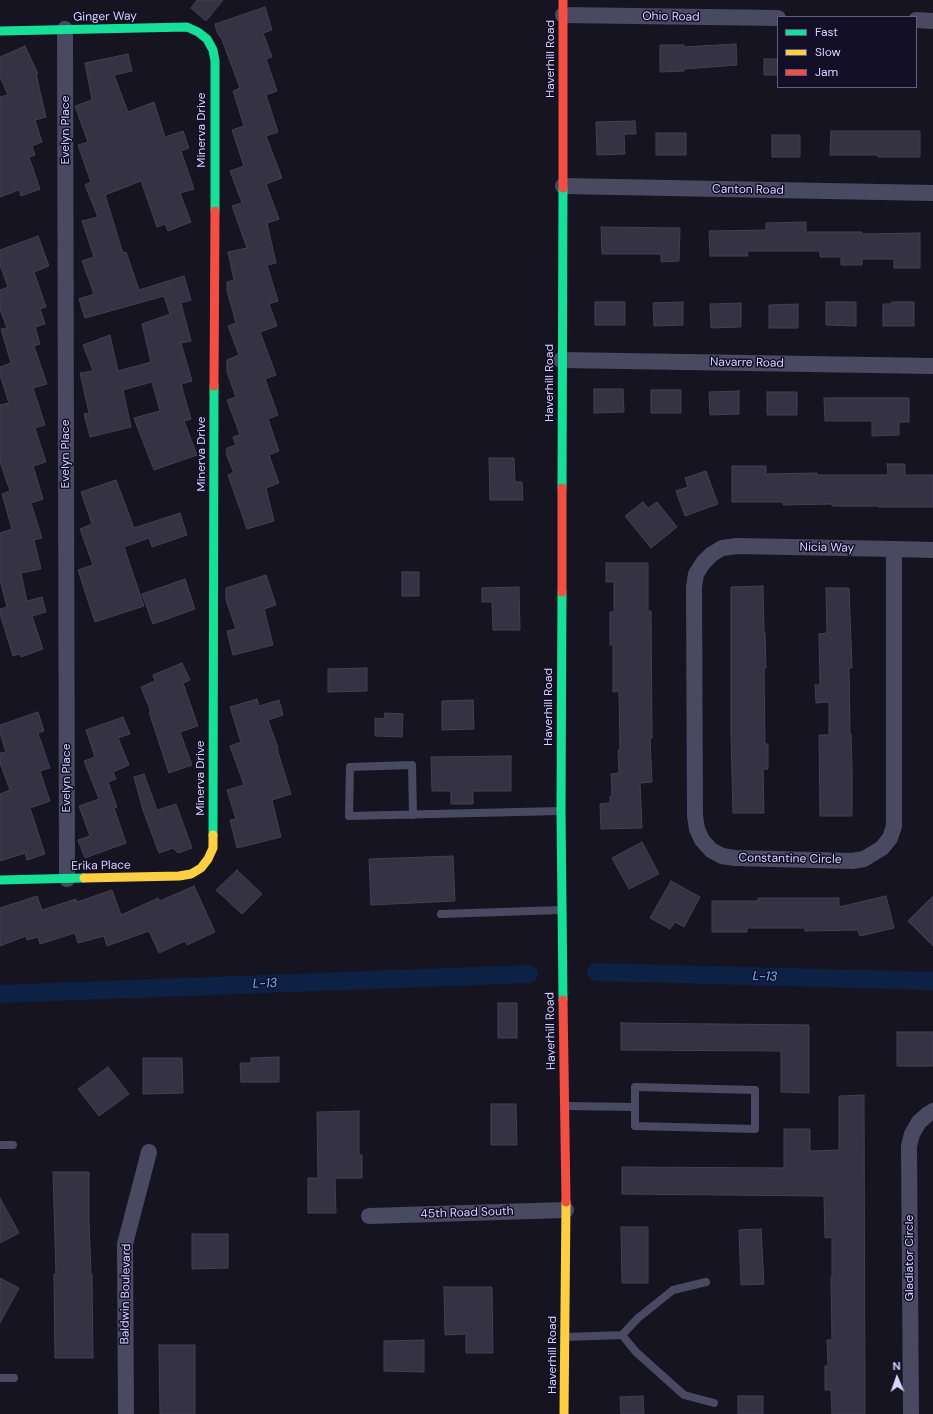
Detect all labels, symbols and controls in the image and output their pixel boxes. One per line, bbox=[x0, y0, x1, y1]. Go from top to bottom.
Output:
street label: Ginger Way bbox=[73, 9, 137, 25]
street label: Ohio Road bbox=[642, 9, 700, 25]
legend bbox=[777, 16, 917, 88]
street label: Haverhill Road bbox=[544, 20, 558, 98]
text: Fast bbox=[815, 24, 838, 40]
text: Slow bbox=[815, 44, 841, 60]
text: Jam bbox=[815, 64, 838, 80]
street label: Minerva Drive bbox=[195, 92, 209, 168]
street label: Evelyn Place bbox=[59, 96, 73, 164]
street label: Canton Road bbox=[712, 182, 784, 198]
street label: Haverhill Road bbox=[543, 344, 557, 422]
street label: Navarre Road bbox=[710, 355, 784, 371]
street label: Minerva Drive bbox=[195, 416, 209, 492]
street label: Evelyn Place bbox=[59, 420, 73, 488]
street label: Nicia Way bbox=[800, 540, 854, 556]
street label: Haverhill Road bbox=[542, 668, 556, 746]
street label: Minerva Drive bbox=[194, 740, 208, 816]
street label: Evelyn Place bbox=[60, 744, 74, 812]
street label: Constantine Circle bbox=[738, 851, 842, 867]
street label: Erika Place bbox=[71, 858, 131, 874]
water label: L-13 bbox=[752, 969, 778, 985]
water label: L-13 bbox=[252, 976, 278, 992]
street label: Haverhill Road bbox=[543, 992, 559, 1070]
street label: 45th Road South bbox=[420, 1204, 514, 1222]
street label: Gladiator Circle bbox=[903, 1215, 917, 1301]
street label: Baldwin Boulevard bbox=[118, 1243, 134, 1345]
street label: Haverhill Road bbox=[546, 1316, 560, 1394]
north arrow bbox=[877, 1358, 917, 1398]
text: N bbox=[892, 1359, 901, 1373]

